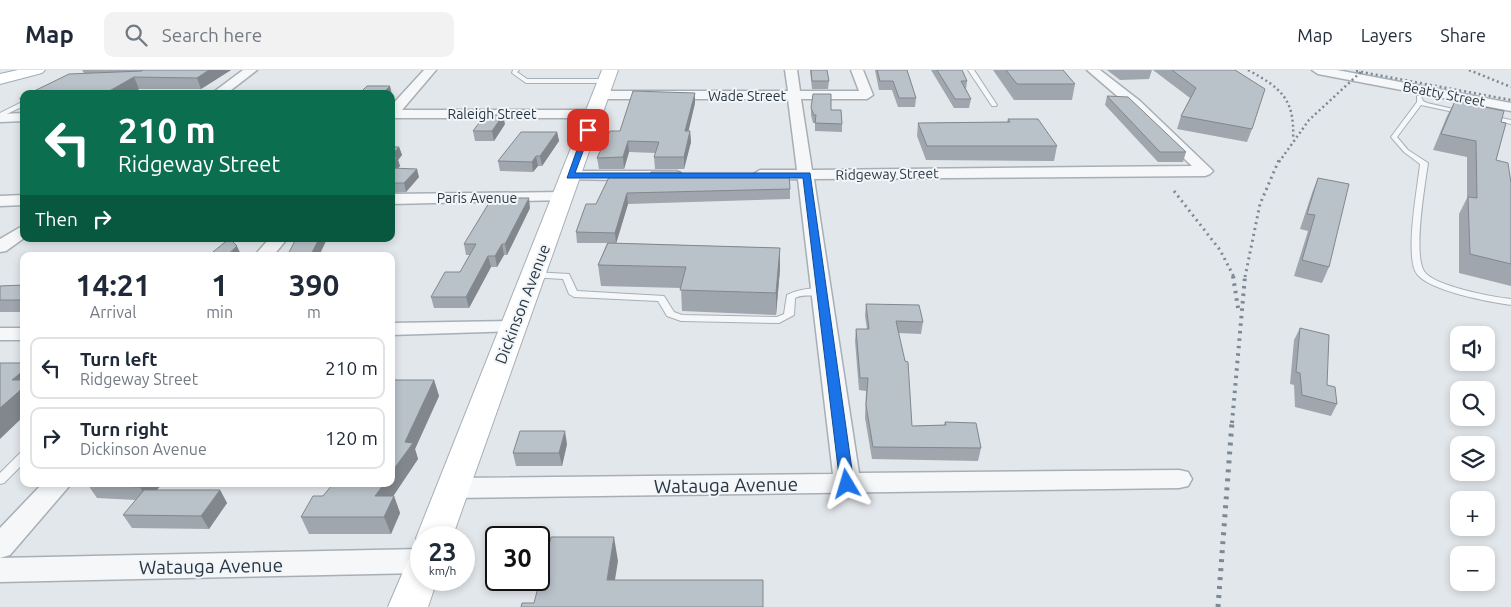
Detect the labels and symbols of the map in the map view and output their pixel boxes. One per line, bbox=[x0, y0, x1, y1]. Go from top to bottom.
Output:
street label: Beatty Street bbox=[1401, 78, 1487, 110]
street label: Wade Street bbox=[708, 88, 787, 104]
street label: Raleigh Street bbox=[447, 106, 537, 122]
pin bbox=[567, 109, 609, 151]
street label: Ridgeway Street bbox=[835, 165, 939, 183]
street label: Paris Avenue bbox=[437, 190, 517, 206]
street label: Dickinson Avenue bbox=[491, 242, 553, 366]
position arrow bbox=[820, 457, 872, 509]
street label: Watauga Avenue bbox=[654, 473, 798, 497]
speed limit sign: 30 bbox=[485, 526, 550, 591]
street label: Watauga Avenue bbox=[139, 554, 283, 578]

